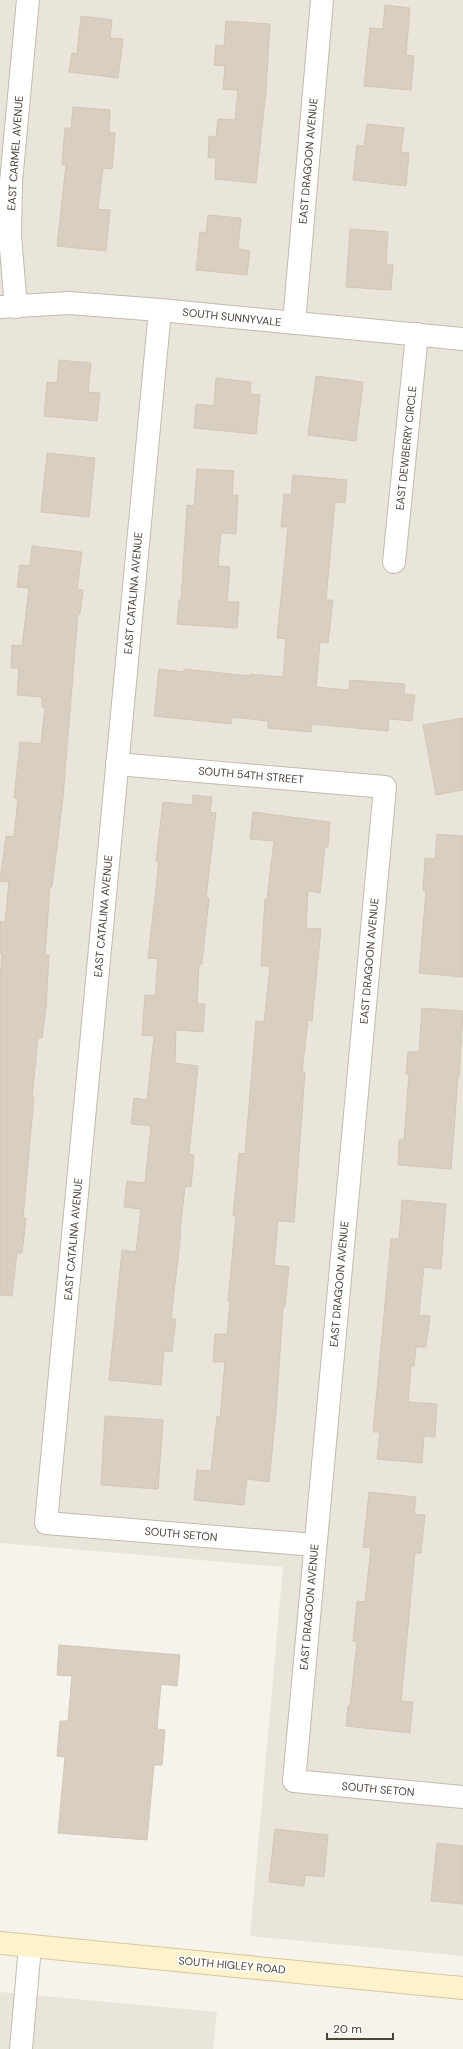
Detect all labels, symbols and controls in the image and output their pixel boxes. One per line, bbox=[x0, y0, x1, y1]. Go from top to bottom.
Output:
street label: EAST CARMEL AVENUE bbox=[4, 95, 26, 211]
street label: EAST DRAGOON AVENUE bbox=[296, 97, 320, 225]
street label: SOUTH SUNNYVALE bbox=[182, 305, 282, 329]
street label: EAST DEWBERRY CIRCLE bbox=[393, 385, 419, 511]
street label: EAST CATALINA AVENUE bbox=[121, 531, 145, 655]
street label: SOUTH 54TH STREET bbox=[198, 763, 304, 787]
street label: EAST CATALINA AVENUE bbox=[91, 854, 115, 978]
street label: EAST DRAGOON AVENUE bbox=[357, 897, 381, 1025]
street label: EAST CATALINA AVENUE bbox=[61, 1177, 85, 1301]
street label: EAST DRAGOON AVENUE bbox=[327, 1220, 351, 1348]
street label: SOUTH SETON bbox=[144, 1524, 218, 1544]
street label: EAST DRAGOON AVENUE bbox=[297, 1543, 321, 1671]
street label: SOUTH SETON bbox=[341, 1779, 415, 1799]
street label: SOUTH HIGLEY ROAD bbox=[178, 1953, 287, 1977]
scale bar bbox=[327, 2015, 393, 2041]
text: 20 m bbox=[333, 2021, 362, 2037]

